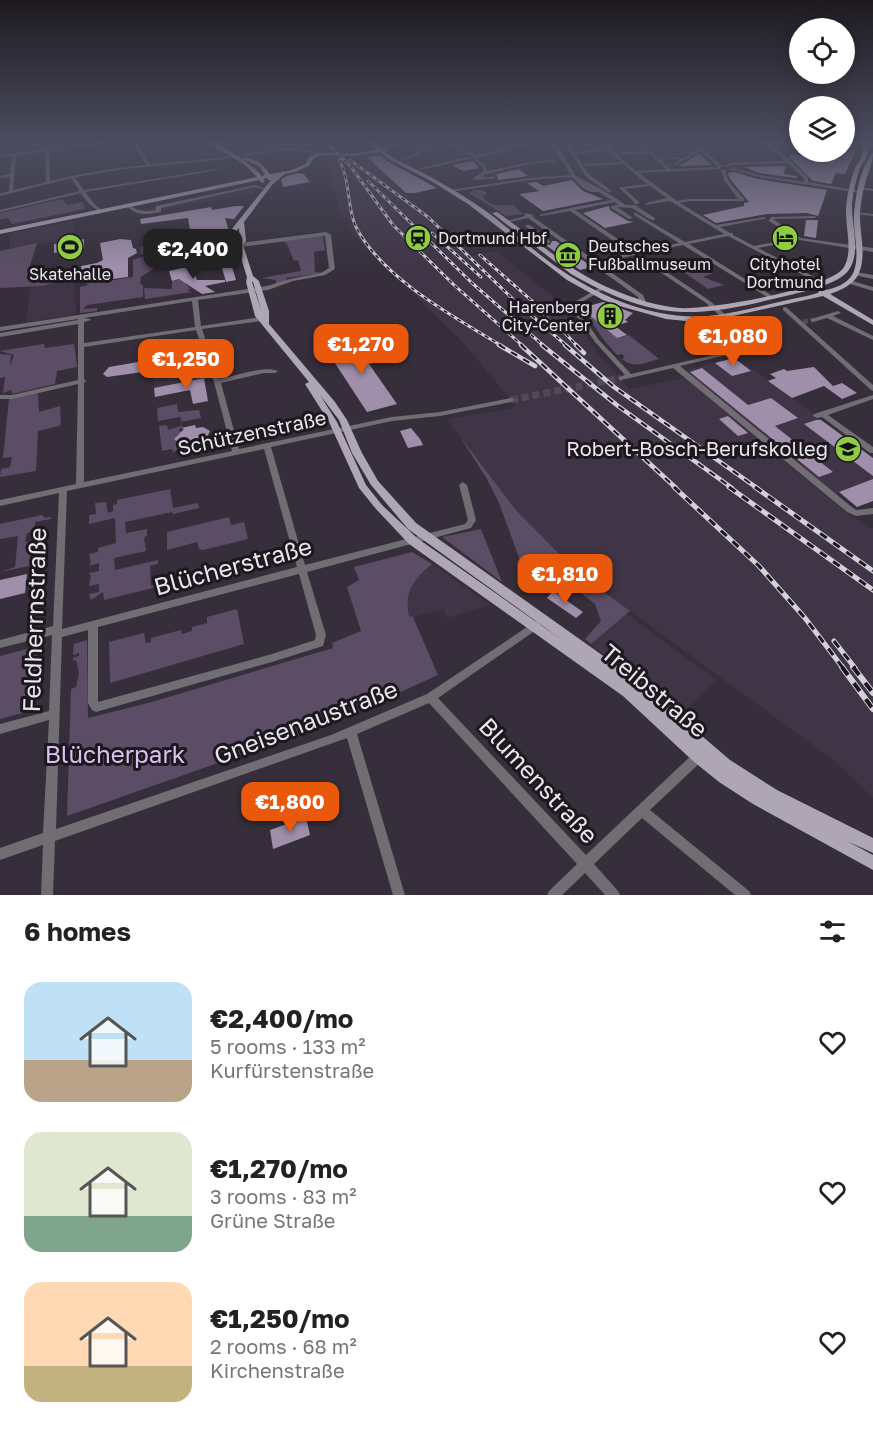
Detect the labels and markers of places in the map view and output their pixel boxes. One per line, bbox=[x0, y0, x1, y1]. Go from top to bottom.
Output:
station icon: Dortmund Hbf bbox=[403, 223, 433, 253]
hotel icon: Cityhotel Dortmund bbox=[770, 223, 800, 253]
place label: Dortmund Hbf bbox=[438, 228, 547, 248]
pin: €2,400 bbox=[144, 229, 242, 280]
sports icon: Skatehalle bbox=[55, 232, 85, 262]
place label: Deutsches Fußballmuseum bbox=[588, 236, 711, 274]
museum icon: Deutsches Fußballmuseum bbox=[553, 240, 583, 270]
place label: Cityhotel Dortmund bbox=[746, 254, 824, 292]
place label: Skatehalle bbox=[29, 264, 111, 284]
place label: Harenberg City-Center bbox=[502, 297, 590, 335]
building icon: Harenberg City-Center bbox=[595, 301, 625, 331]
pin: €1,080 bbox=[684, 316, 782, 367]
pin: €1,270 bbox=[312, 324, 410, 375]
pin: €1,250 bbox=[137, 339, 235, 390]
school or university icon: Robert-Bosch-Berufskolleg bbox=[833, 434, 863, 464]
place label: Robert-Bosch-Berufskolleg bbox=[566, 436, 828, 460]
pin: €1,810 bbox=[516, 554, 614, 605]
pin: €1,800 bbox=[241, 782, 339, 833]

